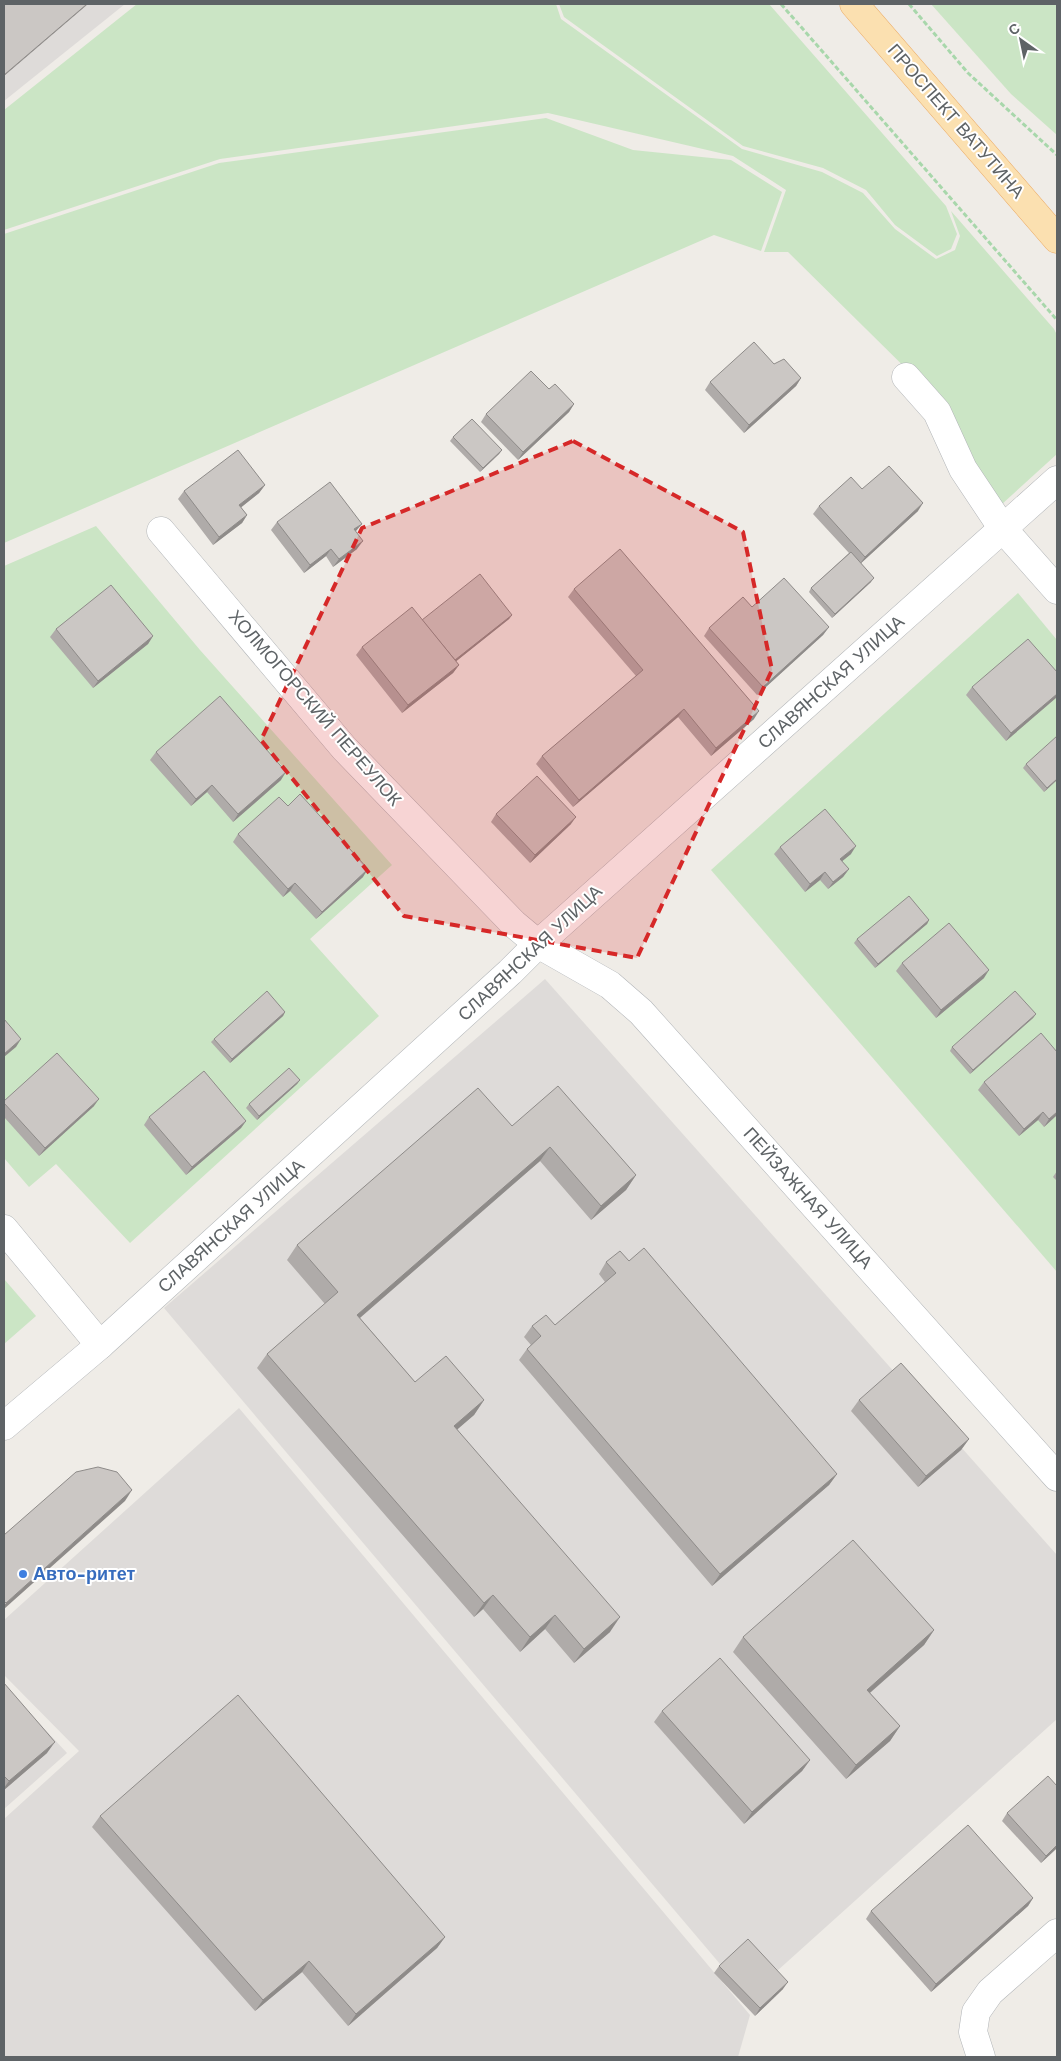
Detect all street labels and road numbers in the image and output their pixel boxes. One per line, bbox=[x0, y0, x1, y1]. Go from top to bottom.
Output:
street label: ПРОСПЕКТ ВАТУТИНА bbox=[884, 39, 1029, 202]
street label: ХОЛМОГОРСКИЙ ПЕРЕУЛОК bbox=[225, 606, 406, 810]
street label: СЛАВЯНСКАЯ УЛИЦА bbox=[753, 611, 908, 753]
street label: СЛАВЯНСКАЯ УЛИЦА bbox=[453, 880, 606, 1025]
street label: ПЕЙЗАЖНАЯ УЛИЦА bbox=[740, 1123, 877, 1272]
street label: СЛАВЯНСКАЯ УЛИЦА bbox=[153, 1155, 308, 1297]

